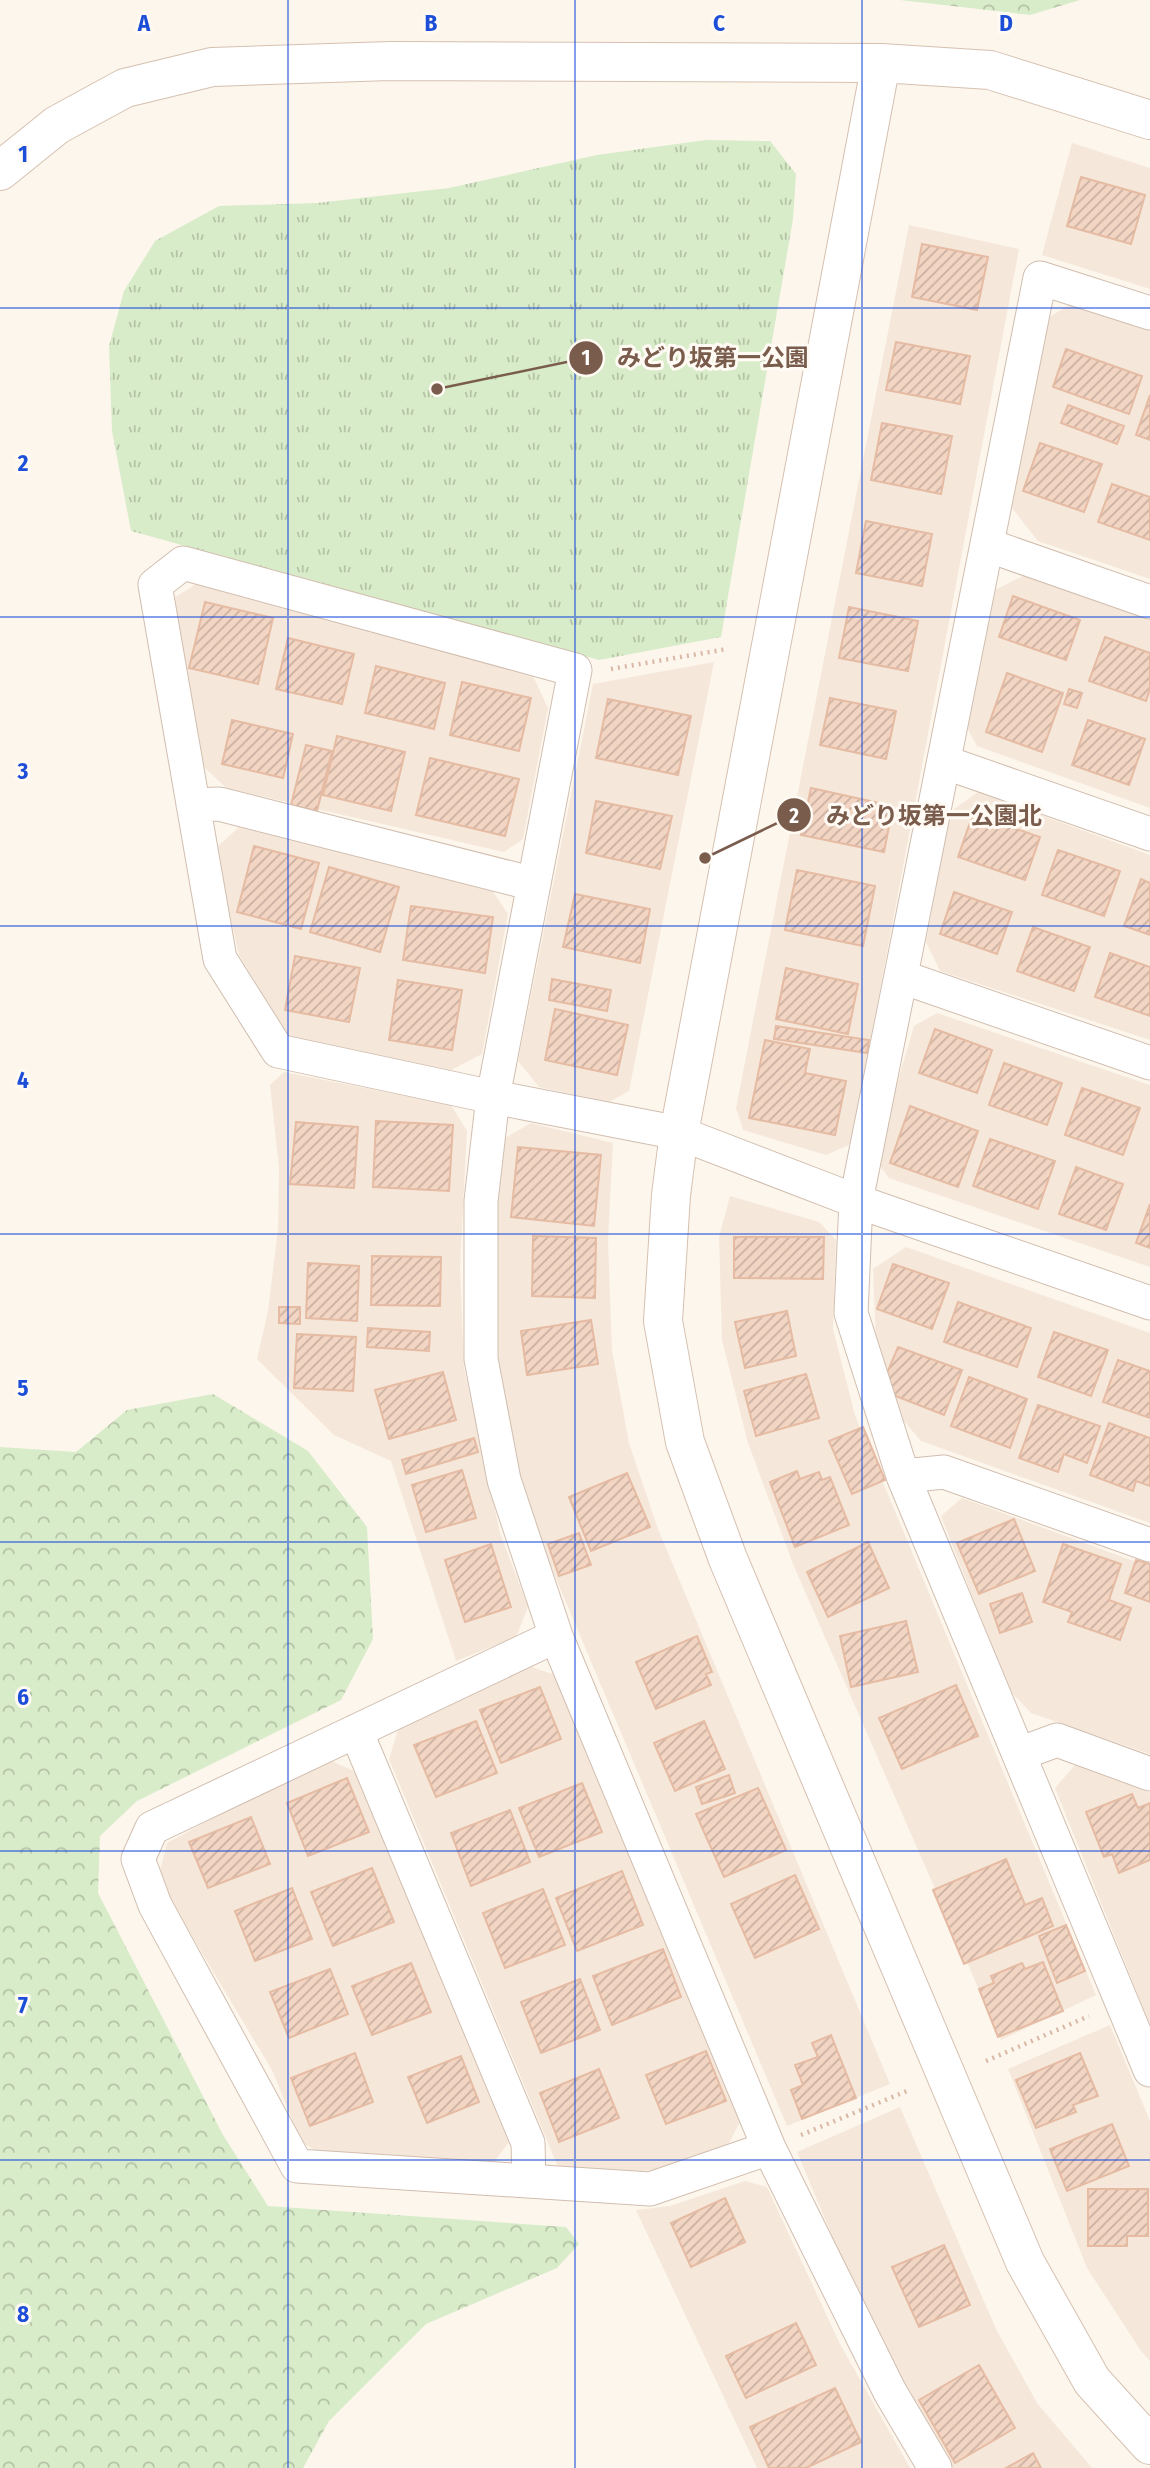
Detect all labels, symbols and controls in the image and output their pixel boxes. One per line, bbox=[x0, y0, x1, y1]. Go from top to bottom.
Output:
text: A bbox=[137, 9, 151, 37]
text: B bbox=[425, 9, 438, 37]
text: C bbox=[713, 9, 725, 37]
text: D bbox=[999, 9, 1013, 37]
text: 1 bbox=[18, 140, 28, 168]
callout: みどり坂第一公園 bbox=[568, 335, 823, 380]
text: みどり坂第一公園 bbox=[617, 344, 809, 372]
text: 1 bbox=[582, 345, 590, 371]
text: 2 bbox=[17, 449, 29, 477]
text: 3 bbox=[17, 757, 29, 785]
callout: みどり坂第一公園北 bbox=[777, 793, 1056, 838]
text: みどり坂第一公園北 bbox=[826, 802, 1042, 830]
text: 2 bbox=[788, 803, 799, 829]
text: 4 bbox=[17, 1066, 29, 1094]
text: 5 bbox=[17, 1374, 29, 1402]
text: 6 bbox=[17, 1683, 29, 1711]
text: 7 bbox=[18, 1991, 28, 2019]
text: 8 bbox=[17, 2300, 29, 2328]

